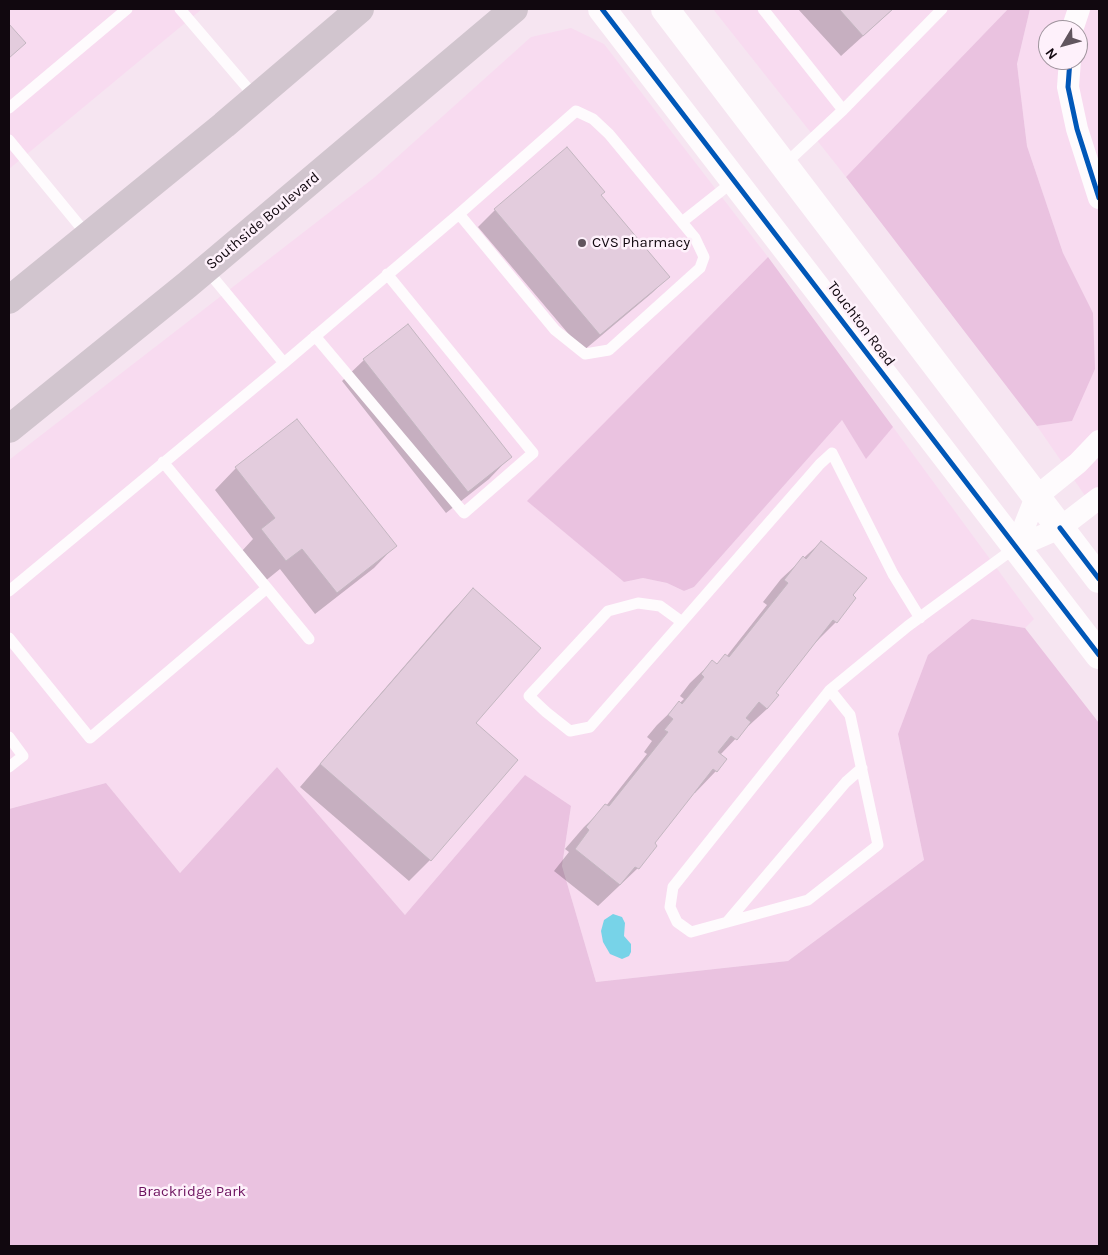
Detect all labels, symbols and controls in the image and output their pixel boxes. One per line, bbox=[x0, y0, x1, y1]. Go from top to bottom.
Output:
north arrow bbox=[1038, 20, 1088, 70]
text: N bbox=[1042, 45, 1061, 63]
street label: Southside Boulevard bbox=[203, 168, 323, 274]
place label: CVS Pharmacy bbox=[592, 234, 690, 252]
marker: CVS Pharmacy bbox=[576, 237, 588, 249]
street label: Touchton Road bbox=[823, 278, 899, 370]
park label: Brackridge Park bbox=[138, 1183, 246, 1201]

